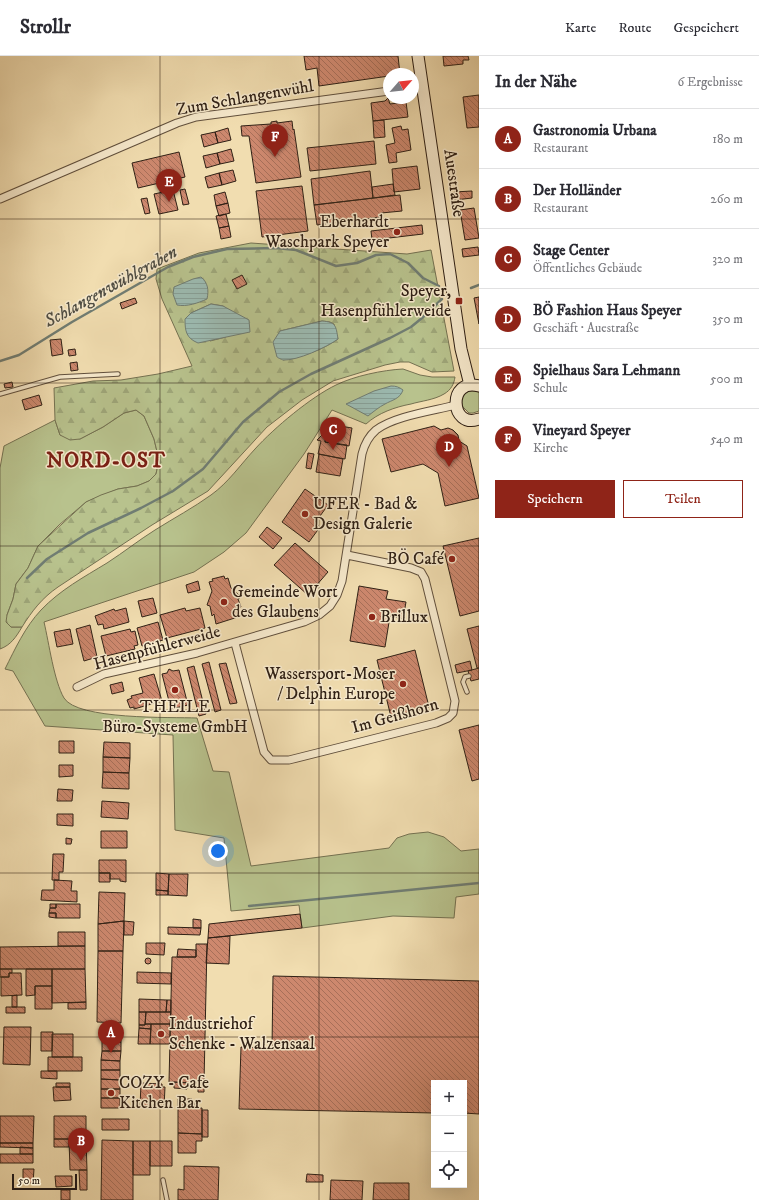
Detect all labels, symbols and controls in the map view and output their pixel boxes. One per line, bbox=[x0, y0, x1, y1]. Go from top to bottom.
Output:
text: Strollr bbox=[20, 16, 71, 39]
text: Karte bbox=[565, 19, 596, 37]
text: Route bbox=[618, 19, 651, 37]
text: Gespeichert bbox=[673, 19, 739, 37]
north arrow bbox=[383, 68, 419, 104]
text: In der Nähe bbox=[495, 71, 577, 93]
text: 6 Ergebnisse bbox=[677, 74, 743, 90]
street label: Zum Schlangenwühl bbox=[175, 75, 315, 121]
text: Gastronomia Urbana bbox=[533, 121, 657, 140]
pin: F bbox=[262, 124, 288, 157]
text: A bbox=[504, 131, 512, 147]
text: 180 m bbox=[712, 131, 743, 147]
text: Restaurant bbox=[533, 140, 589, 156]
street label: Auestraße bbox=[438, 148, 470, 218]
pin: E bbox=[156, 169, 182, 202]
text: Der Holländer bbox=[533, 181, 621, 200]
text: B bbox=[504, 191, 512, 207]
text: 260 m bbox=[710, 191, 743, 207]
text: Restaurant bbox=[533, 200, 589, 216]
place label: Eberhardt Waschpark Speyer bbox=[264, 211, 390, 253]
marker: Eberhardt Waschpark Speyer bbox=[392, 227, 402, 237]
water label: Schlangenwühlgraben bbox=[40, 241, 181, 333]
text: Stage Center bbox=[533, 241, 609, 260]
text: C bbox=[504, 251, 512, 267]
text: 320 m bbox=[712, 251, 743, 267]
text: Öffentliches Gebäude bbox=[533, 260, 642, 276]
place label: Speyer, Hasenpfühlerweide bbox=[321, 280, 451, 322]
marker: Speyer, Hasenpfühlerweide bbox=[454, 296, 464, 306]
text: BÖ Fashion Haus Speyer bbox=[533, 301, 682, 320]
text: D bbox=[503, 311, 513, 327]
text: 350 m bbox=[712, 311, 743, 327]
text: Geschäft · Auestraße bbox=[533, 320, 639, 336]
text: Spielhaus Sara Lehmann bbox=[533, 361, 680, 380]
text: E bbox=[503, 371, 513, 387]
text: 500 m bbox=[710, 371, 743, 387]
text: Schule bbox=[533, 380, 568, 396]
pin: C bbox=[320, 417, 346, 450]
text: Vineyard Speyer bbox=[533, 421, 631, 440]
text: F bbox=[504, 431, 512, 447]
text: 540 m bbox=[710, 431, 743, 447]
pin: D bbox=[436, 434, 462, 467]
text: Kirche bbox=[533, 440, 568, 456]
district label: NORD-OST bbox=[46, 448, 166, 474]
button: Speichern bbox=[495, 480, 615, 518]
button: Teilen bbox=[623, 480, 743, 518]
place label: UFER - Bad & Design Galerie bbox=[313, 493, 417, 535]
marker: UFER - Bad & Design Galerie bbox=[300, 509, 310, 519]
place label: BÖ Café bbox=[387, 548, 444, 570]
marker: BÖ Café bbox=[447, 554, 457, 564]
place label: Gemeinde Wort des Glaubens bbox=[232, 581, 338, 623]
marker: Gemeinde Wort des Glaubens bbox=[219, 597, 229, 607]
place label: Brillux bbox=[380, 606, 429, 628]
marker: Brillux bbox=[367, 612, 377, 622]
street label: Hasenpfühlerweide bbox=[91, 620, 223, 676]
place label: Wassersport-Moser / Delphin Europe bbox=[264, 663, 396, 705]
marker: Wassersport-Moser / Delphin Europe bbox=[398, 679, 408, 689]
marker: THEILE Büro-Systeme GmbH bbox=[170, 685, 180, 695]
street label: Im Geißhorn bbox=[349, 693, 441, 739]
place label: THEILE Büro-Systeme GmbH bbox=[102, 696, 248, 738]
your location bbox=[208, 841, 228, 861]
place label: Industriehof Schenke - Walzensaal bbox=[169, 1013, 315, 1055]
pin: A bbox=[98, 1020, 124, 1053]
marker: Industriehof Schenke - Walzensaal bbox=[156, 1029, 166, 1039]
place label: COZY - Cafe Kitchen Bar bbox=[119, 1072, 209, 1114]
map controls bbox=[431, 1080, 467, 1188]
button: + bbox=[431, 1080, 467, 1116]
marker: COZY - Cafe Kitchen Bar bbox=[106, 1088, 116, 1098]
button: − bbox=[431, 1116, 467, 1152]
pin: B bbox=[68, 1128, 94, 1161]
button: locate bbox=[431, 1152, 467, 1188]
scale bar bbox=[12, 1172, 77, 1191]
text: 50 m bbox=[18, 1174, 40, 1188]

